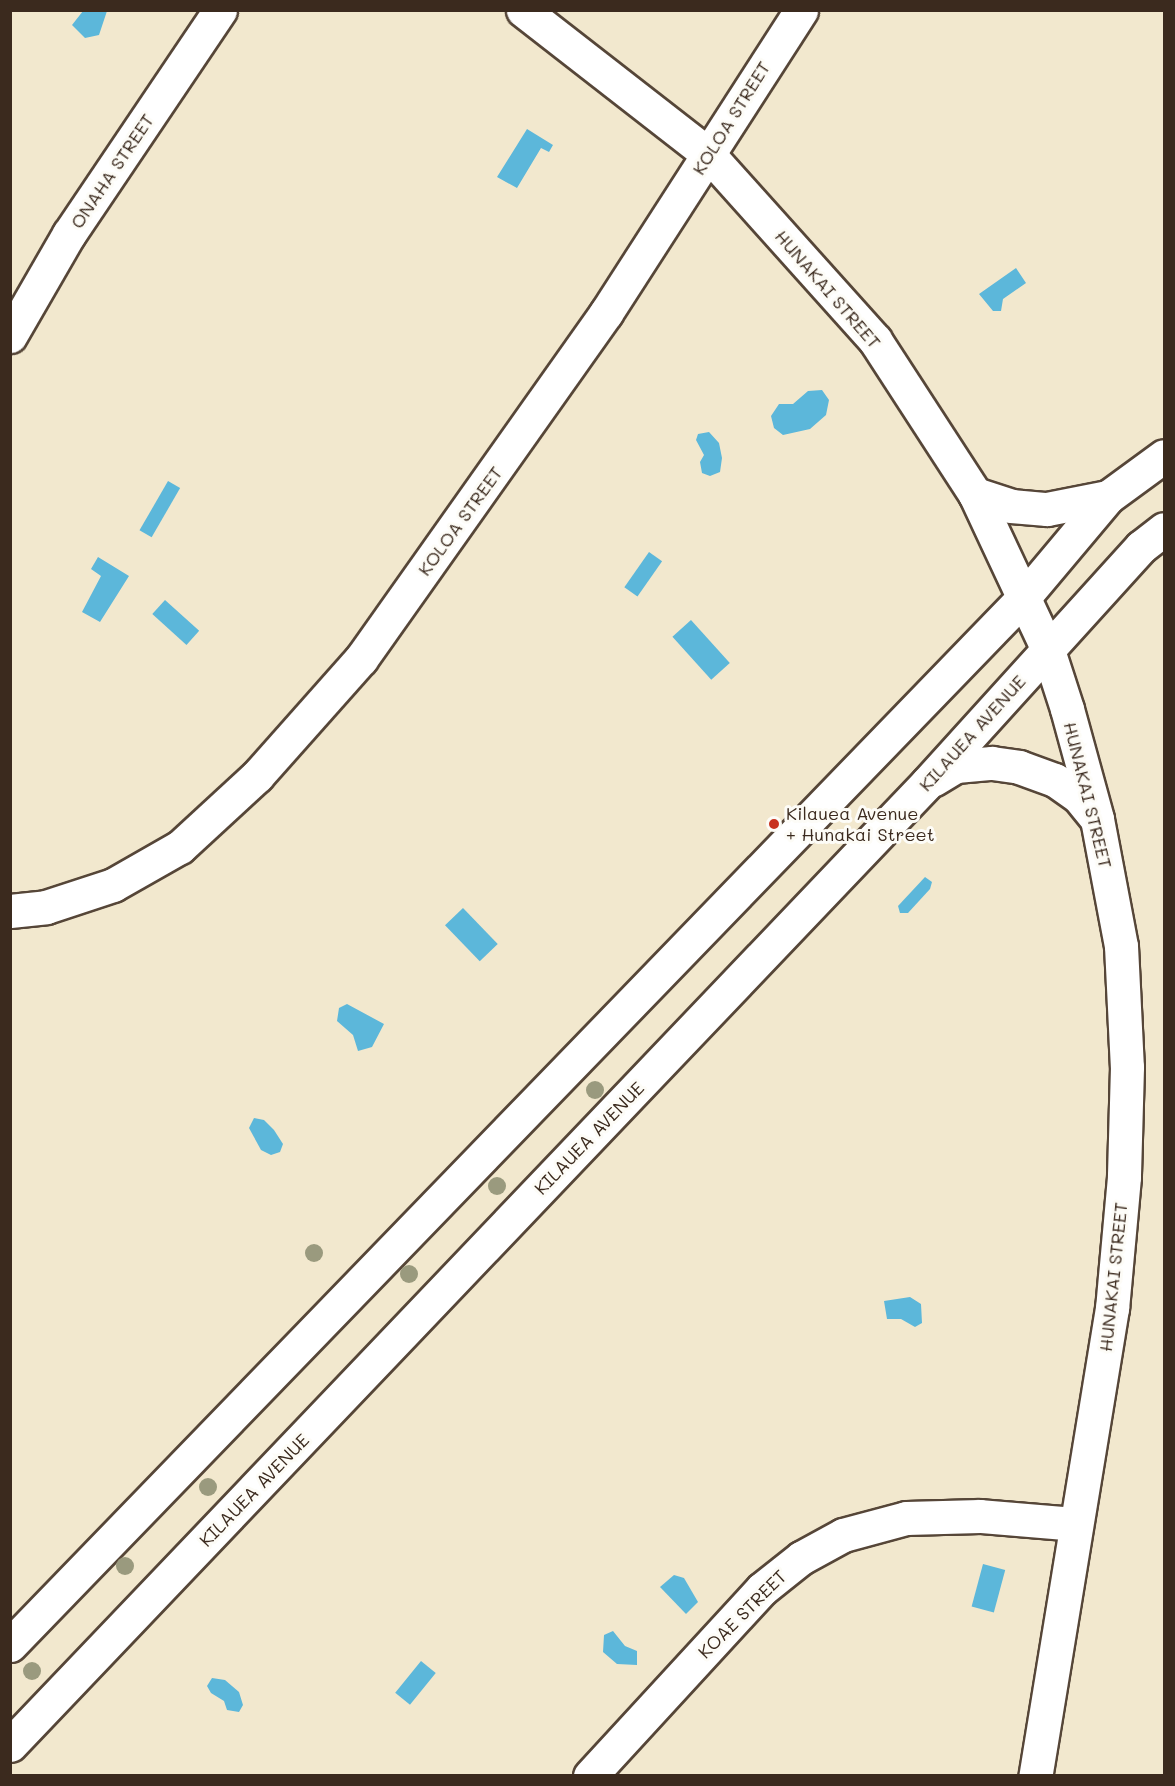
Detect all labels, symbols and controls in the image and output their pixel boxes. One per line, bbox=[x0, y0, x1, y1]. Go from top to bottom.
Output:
street label: KOLOA STREET bbox=[688, 57, 774, 179]
street label: ONAHA STREET bbox=[66, 110, 158, 232]
street label: HUNAKAI STREET bbox=[771, 225, 885, 353]
street label: KOLOA STREET bbox=[413, 462, 507, 580]
street label: KILAUEA AVENUE bbox=[914, 671, 1030, 795]
street label: HUNAKAI STREET bbox=[1059, 720, 1117, 870]
place label: Kilauea Avenue + Hunakai Street bbox=[786, 803, 935, 846]
marker: Kilauea Avenue + Hunakai Street bbox=[767, 817, 781, 831]
street label: KILAUEA AVENUE bbox=[530, 1077, 648, 1199]
street label: HUNAKAI STREET bbox=[1094, 1201, 1132, 1353]
street label: KILAUEA AVENUE bbox=[195, 1429, 313, 1551]
street label: KOAE STREET bbox=[693, 1565, 791, 1663]

